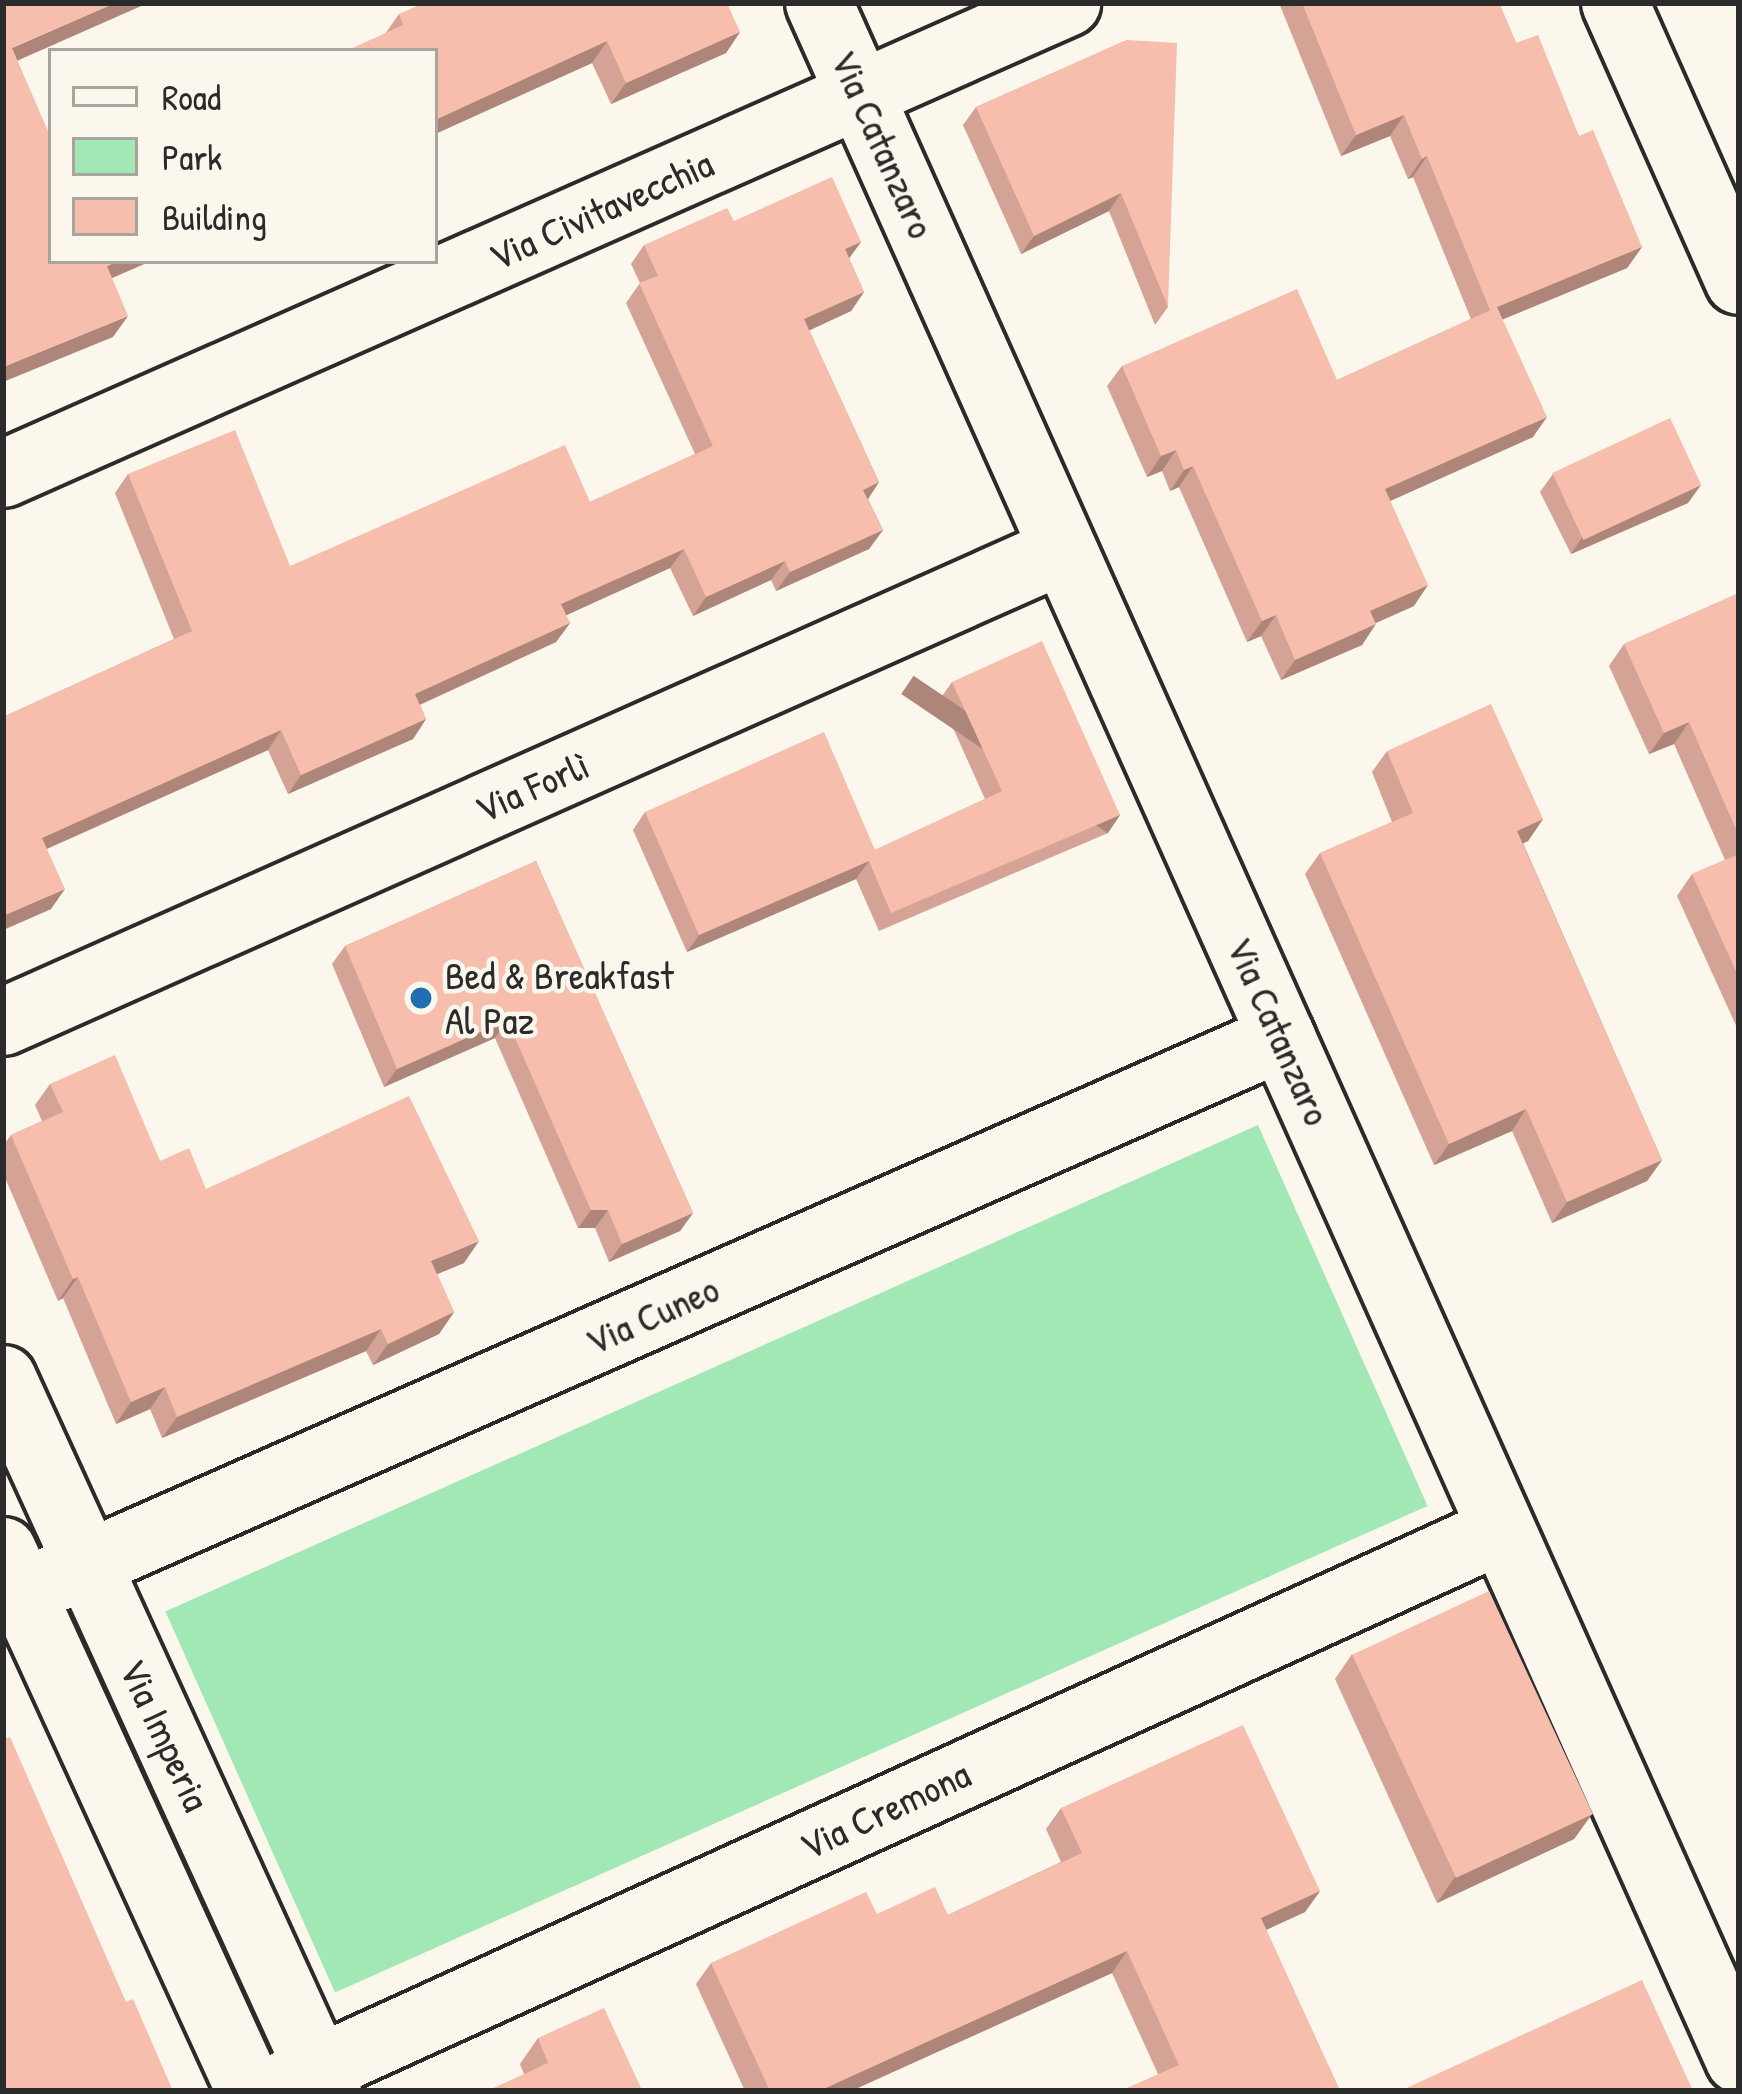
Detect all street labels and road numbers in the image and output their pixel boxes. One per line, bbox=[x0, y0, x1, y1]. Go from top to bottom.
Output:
street label: Via Catanzaro bbox=[821, 43, 945, 245]
street label: Via Civitavecchia bbox=[482, 140, 720, 280]
street label: Via Forlì bbox=[468, 741, 596, 833]
street label: Via Catanzaro bbox=[1217, 930, 1341, 1132]
street label: Via Cuneo bbox=[578, 1265, 726, 1365]
street label: Via Imperia bbox=[110, 1652, 220, 1818]
street label: Via Cremona bbox=[793, 1750, 977, 1870]

